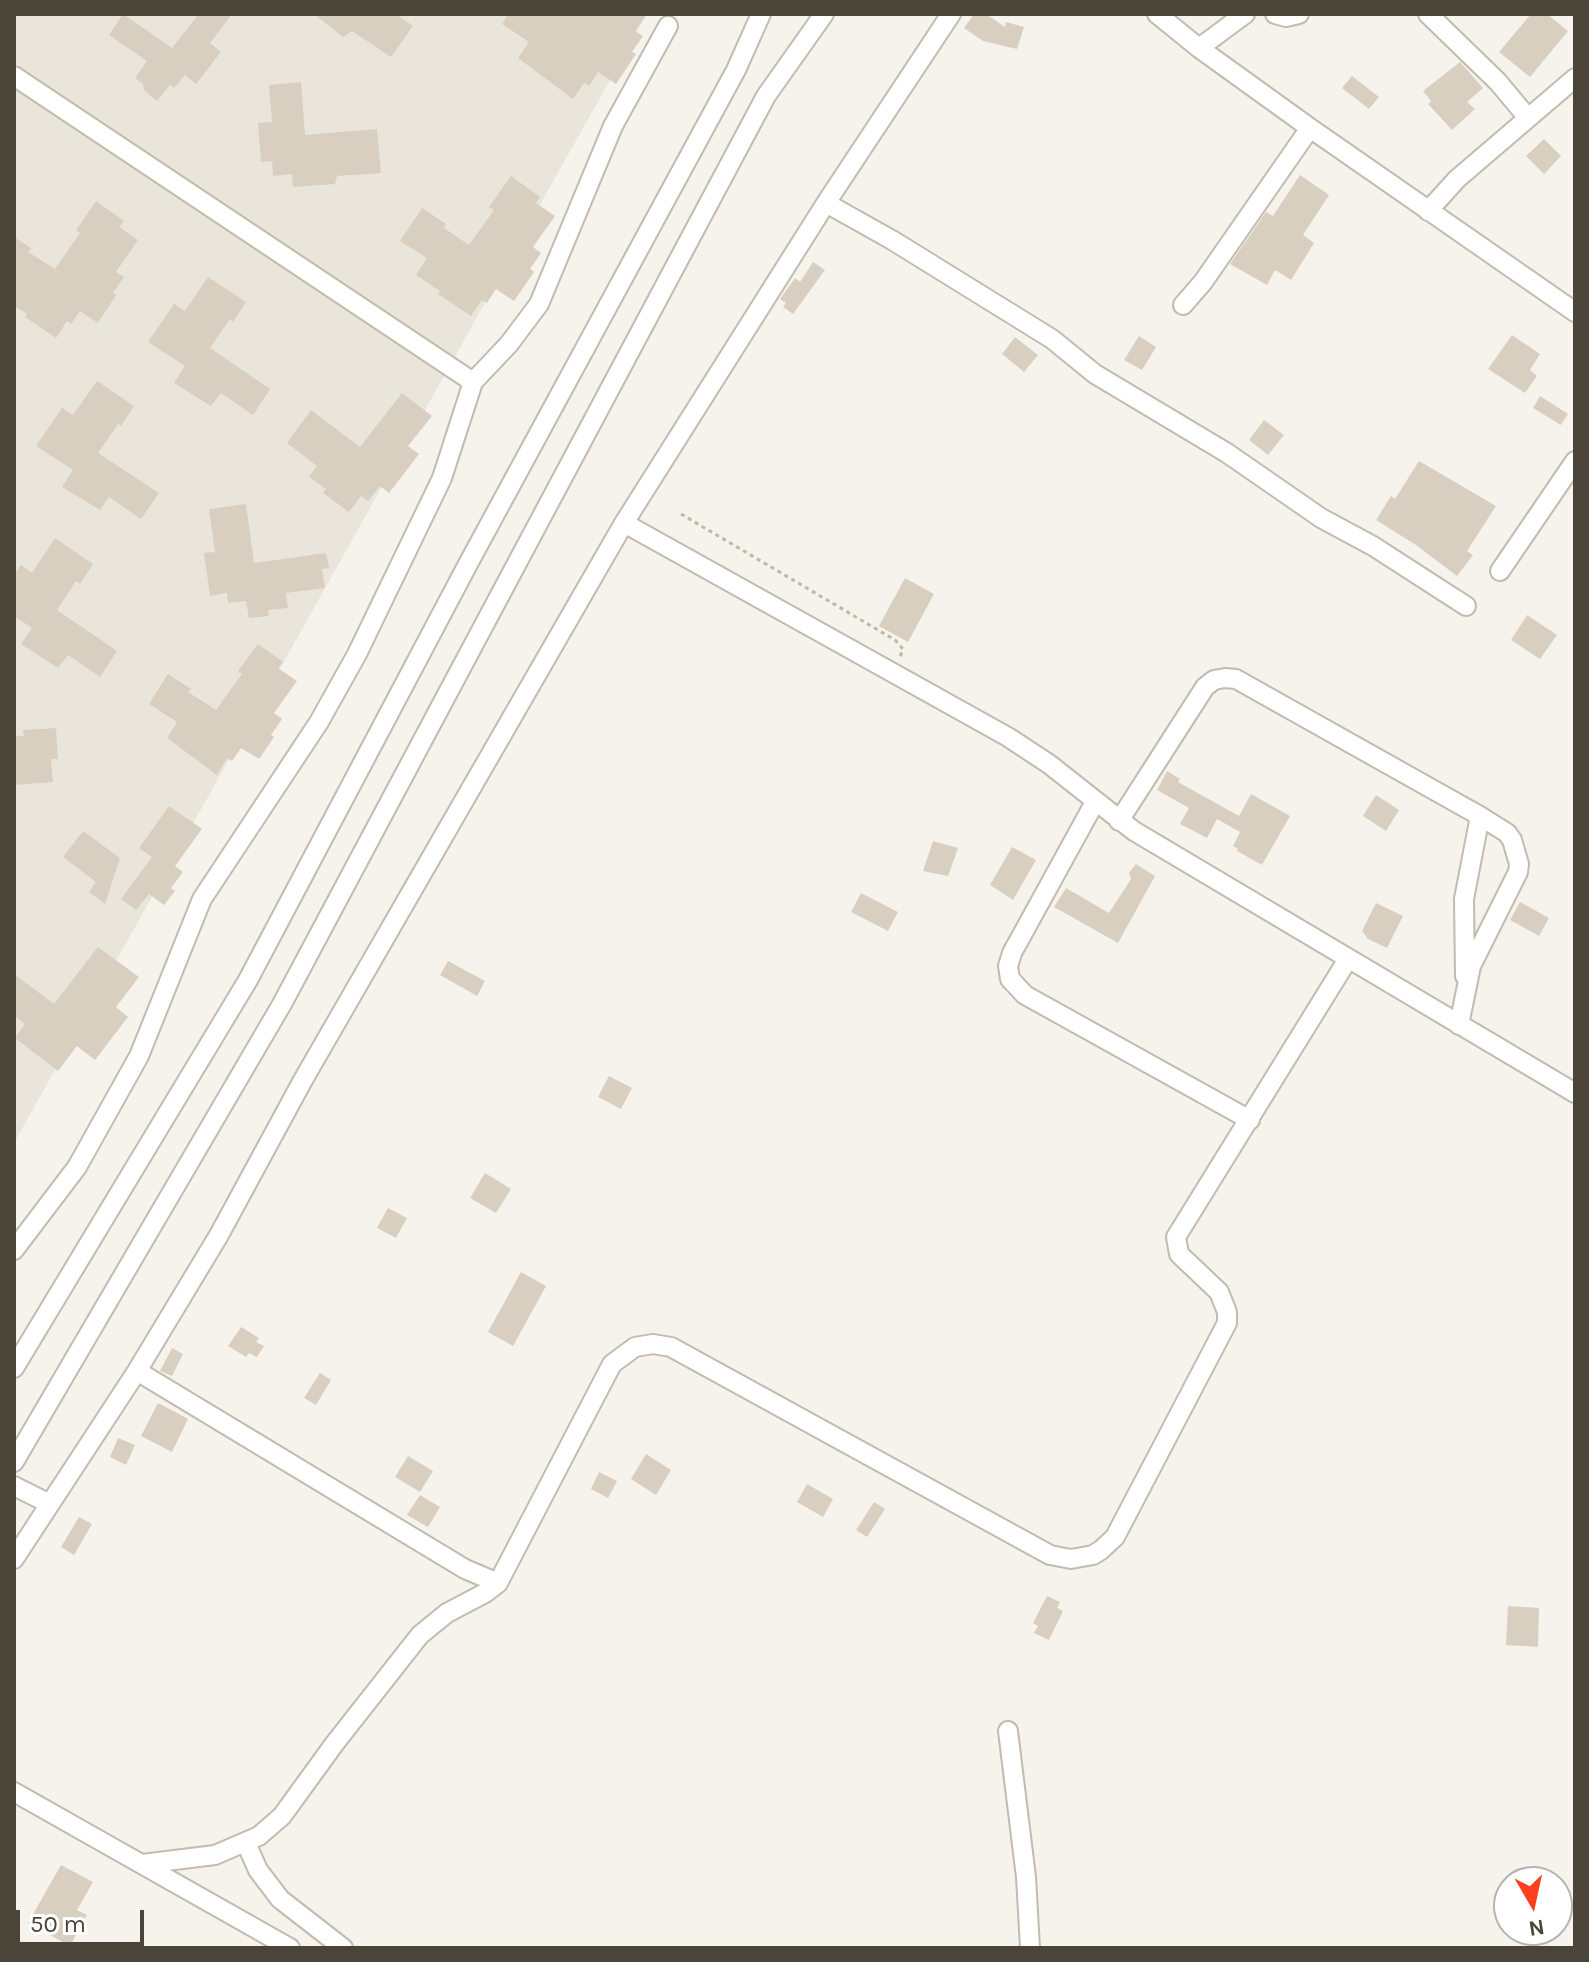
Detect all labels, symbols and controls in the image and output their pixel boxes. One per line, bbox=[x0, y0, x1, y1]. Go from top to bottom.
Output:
north arrow bbox=[1493, 1866, 1573, 1946]
scale bar bbox=[20, 1894, 148, 1944]
text: 50 m bbox=[30, 1910, 86, 1938]
text: N bbox=[1527, 1914, 1546, 1942]

